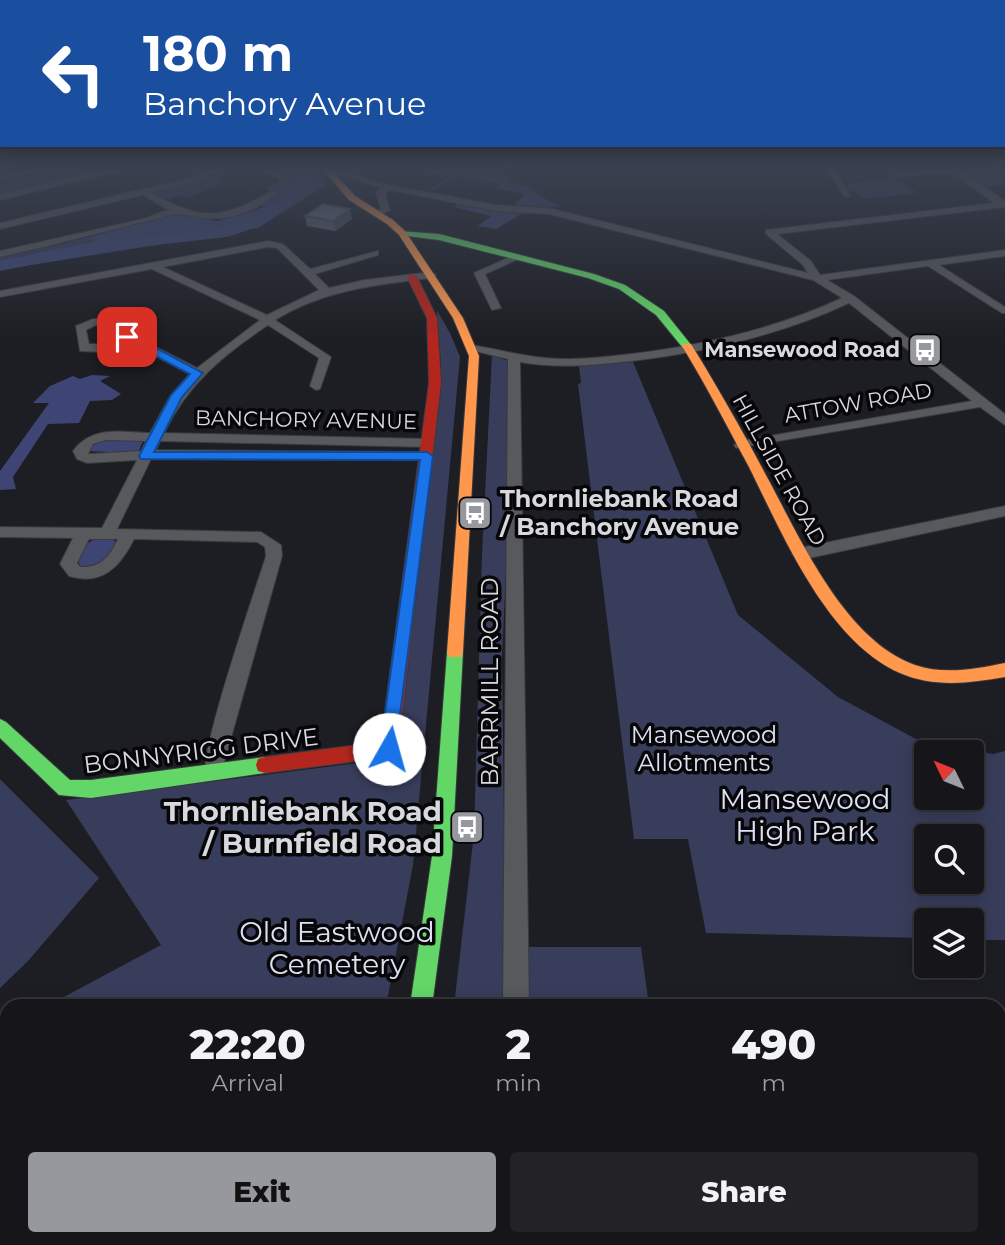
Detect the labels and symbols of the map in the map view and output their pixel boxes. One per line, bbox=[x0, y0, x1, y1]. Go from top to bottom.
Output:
pin bbox=[97, 307, 157, 367]
bus stop icon: Mansewood Road bbox=[906, 331, 944, 369]
place label: Mansewood Road bbox=[704, 337, 900, 362]
street label: ATTOW ROAD bbox=[782, 377, 934, 428]
street label: HILLSIDE ROAD bbox=[728, 390, 831, 550]
street label: BANCHORY AVENUE bbox=[195, 405, 417, 434]
place label: Thornliebank Road / Banchory Avenue bbox=[499, 484, 739, 541]
bus stop icon: Thornliebank Road / Banchory Avenue bbox=[456, 494, 494, 532]
street label: BARRMILL ROAD bbox=[475, 578, 504, 786]
position arrow bbox=[352, 712, 426, 786]
park label: Mansewood Allotments bbox=[631, 720, 777, 777]
street label: BONNYRIGG DRIVE bbox=[82, 722, 320, 779]
north arrow bbox=[914, 740, 984, 810]
park label: Mansewood High Park bbox=[720, 782, 890, 848]
place label: Thornliebank Road / Burnfield Road bbox=[164, 794, 442, 860]
bus stop icon: Thornliebank Road / Burnfield Road bbox=[448, 808, 486, 846]
park label: Old Eastwood Cemetery bbox=[239, 915, 435, 981]

